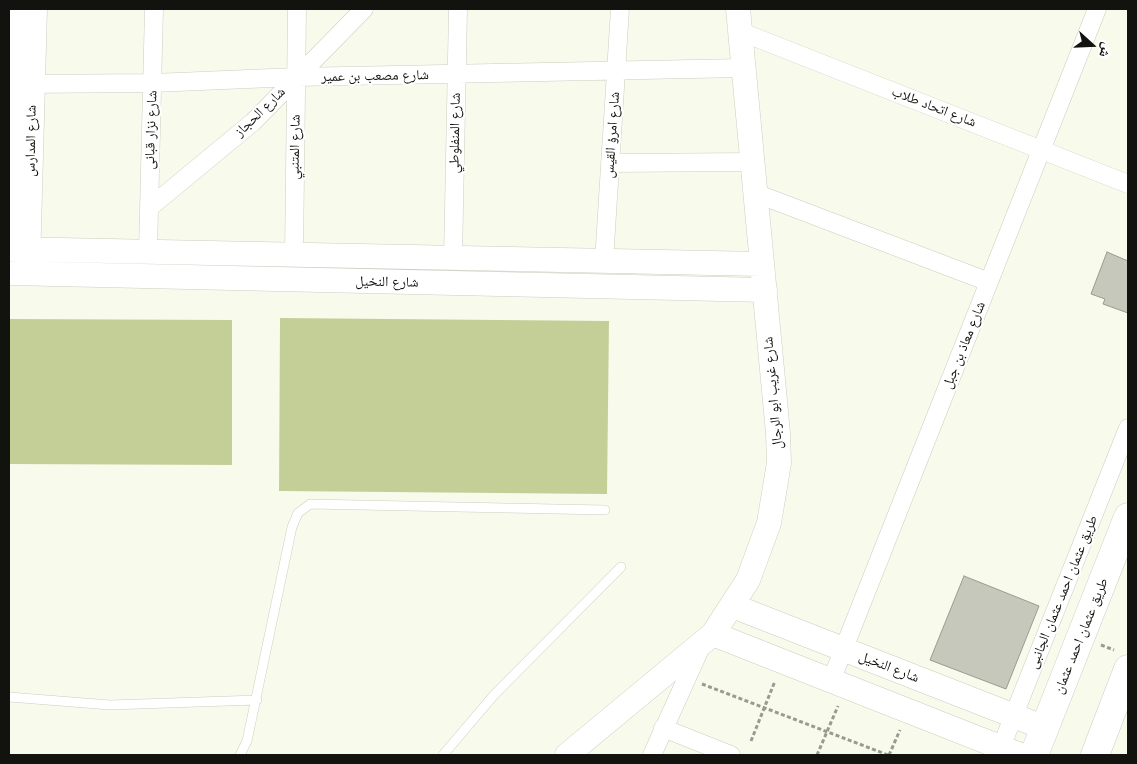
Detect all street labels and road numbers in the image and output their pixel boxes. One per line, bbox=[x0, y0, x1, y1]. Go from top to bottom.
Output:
street label: شارع مصعب بن عمير bbox=[321, 67, 429, 85]
street label: شارع اتحاد طلاب bbox=[889, 83, 979, 131]
street label: شارع الحجاز bbox=[231, 84, 289, 140]
street label: شارع نزار قبانى bbox=[141, 90, 161, 170]
street label: شارع امرؤ القيس bbox=[601, 91, 623, 179]
street label: شارع المنفلوطي bbox=[446, 93, 464, 173]
street label: شارع المدارس bbox=[22, 105, 40, 177]
street label: شارع المتنبي bbox=[286, 114, 304, 180]
street label: شارع النخيل bbox=[355, 273, 419, 291]
street label: شارع معاذ بن جبل bbox=[939, 299, 989, 391]
street label: شارع غريب ابو الرجال bbox=[760, 336, 786, 450]
street label: طريق عثمان احمد عثمان الجانبى bbox=[1024, 513, 1102, 671]
street label: طريق عثمان احمد عثمان bbox=[1050, 576, 1112, 696]
street label: شارع النخيل bbox=[856, 648, 922, 686]

